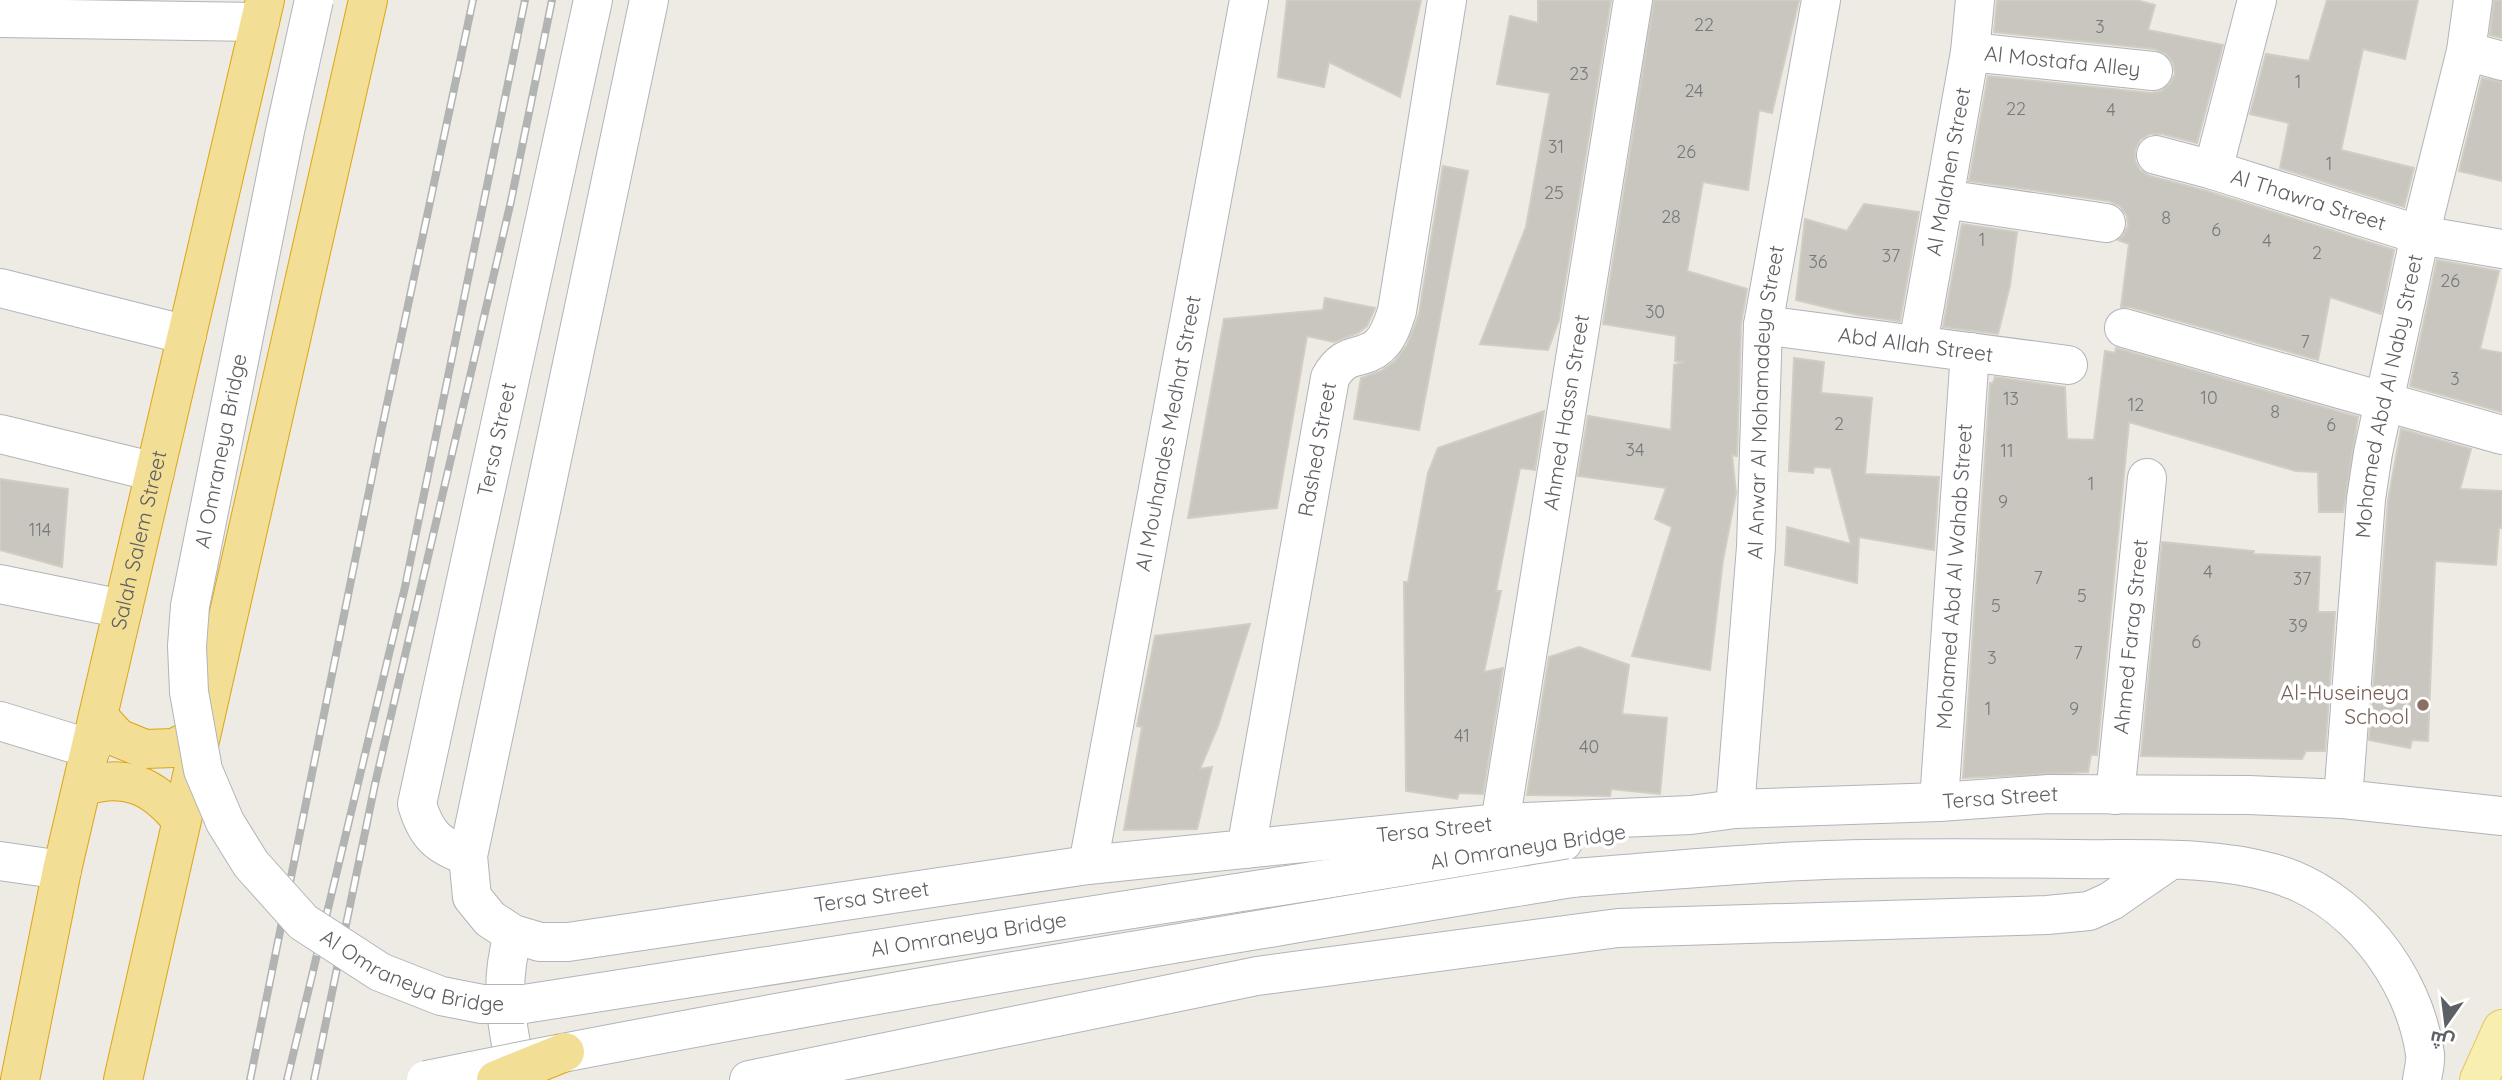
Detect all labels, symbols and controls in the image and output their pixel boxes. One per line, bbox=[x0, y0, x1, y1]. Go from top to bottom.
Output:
house number: 22 bbox=[1694, 13, 1714, 36]
house number: 3 bbox=[2095, 15, 2105, 38]
street label: Al Mostafa Alley bbox=[1983, 40, 2142, 82]
house number: 23 bbox=[1569, 62, 1589, 85]
house number: 1 bbox=[2295, 70, 2301, 93]
house number: 24 bbox=[1684, 79, 1704, 102]
street label: Al Malahen Street bbox=[1920, 85, 1975, 258]
house number: 22 bbox=[2006, 97, 2026, 120]
house number: 4 bbox=[2106, 98, 2116, 121]
house number: 31 bbox=[1548, 135, 1564, 158]
house number: 26 bbox=[1676, 140, 1696, 163]
house number: 1 bbox=[2326, 152, 2332, 175]
street label: Al Thawra Street bbox=[2228, 163, 2389, 236]
house number: 25 bbox=[1544, 181, 1564, 204]
house number: 28 bbox=[1661, 205, 1681, 228]
house number: 8 bbox=[2161, 206, 2171, 229]
house number: 6 bbox=[2211, 218, 2221, 241]
house number: 1 bbox=[1979, 228, 1985, 251]
house number: 4 bbox=[2262, 229, 2272, 252]
house number: 2 bbox=[2312, 241, 2322, 264]
street label: Al Anwar Al Mohamadeya Street bbox=[1741, 243, 1789, 561]
house number: 37 bbox=[1882, 244, 1900, 267]
house number: 36 bbox=[1808, 250, 1828, 273]
street label: Mohamed Abd Al Naby Street bbox=[2349, 251, 2428, 539]
house number: 26 bbox=[2440, 269, 2460, 292]
street label: Al Mouhandes Medhat Street bbox=[1129, 293, 1206, 573]
house number: 30 bbox=[1645, 300, 1665, 323]
street label: Ahmed Hassn Street bbox=[1537, 312, 1594, 512]
street label: Abd Allah Street bbox=[1837, 321, 1995, 367]
house number: 7 bbox=[2300, 330, 2310, 353]
street label: Al Omraneya Bridge bbox=[188, 351, 252, 550]
house number: 3 bbox=[2450, 367, 2460, 390]
street label: Tersa Street bbox=[471, 380, 521, 499]
street label: Rashed Street bbox=[1292, 380, 1341, 519]
house number: 10 bbox=[2200, 386, 2218, 409]
house number: 13 bbox=[2003, 387, 2019, 410]
house number: 12 bbox=[2128, 393, 2144, 416]
house number: 8 bbox=[2270, 400, 2280, 423]
house number: 2 bbox=[1834, 412, 1844, 435]
house number: 6 bbox=[2326, 413, 2336, 436]
street label: Mohamed Abd Al Wahab Street bbox=[1930, 423, 1977, 730]
house number: 34 bbox=[1626, 438, 1644, 461]
house number: 11 bbox=[2000, 439, 2014, 462]
street label: Salah Salem Street bbox=[105, 448, 171, 632]
house number: 1 bbox=[2088, 472, 2094, 495]
house number: 9 bbox=[1998, 490, 2008, 513]
house number: 114 bbox=[29, 518, 51, 541]
street label: Ahmed Farag Street bbox=[2107, 538, 2153, 736]
house number: 4 bbox=[2203, 560, 2213, 583]
house number: 7 bbox=[2033, 566, 2043, 589]
house number: 37 bbox=[2293, 567, 2311, 590]
house number: 5 bbox=[2077, 584, 2087, 607]
house number: 5 bbox=[1991, 594, 2001, 617]
house number: 39 bbox=[2288, 614, 2308, 637]
house number: 6 bbox=[2191, 630, 2201, 653]
house number: 7 bbox=[2073, 641, 2083, 664]
house number: 3 bbox=[1987, 646, 1997, 669]
place label: Al-Huseineya School bbox=[2281, 679, 2409, 729]
house number: 1 bbox=[1985, 697, 1991, 720]
house number: 9 bbox=[2069, 697, 2079, 720]
marker: Al-Huseineya School bbox=[2415, 697, 2431, 713]
house number: 41 bbox=[1454, 724, 1470, 747]
house number: 40 bbox=[1579, 735, 1599, 758]
street label: Tersa Street bbox=[1941, 780, 2058, 814]
street label: Tersa Street bbox=[1375, 810, 1493, 848]
street label: Al Omraneya Bridge bbox=[1428, 818, 1628, 874]
street label: Tersa Street bbox=[812, 875, 931, 917]
street label: Al Omraneya Bridge bbox=[869, 906, 1068, 962]
street label: Al Omraneya Bridge bbox=[316, 923, 504, 1016]
north arrow bbox=[2411, 989, 2481, 1059]
text: ش bbox=[2427, 1026, 2457, 1055]

